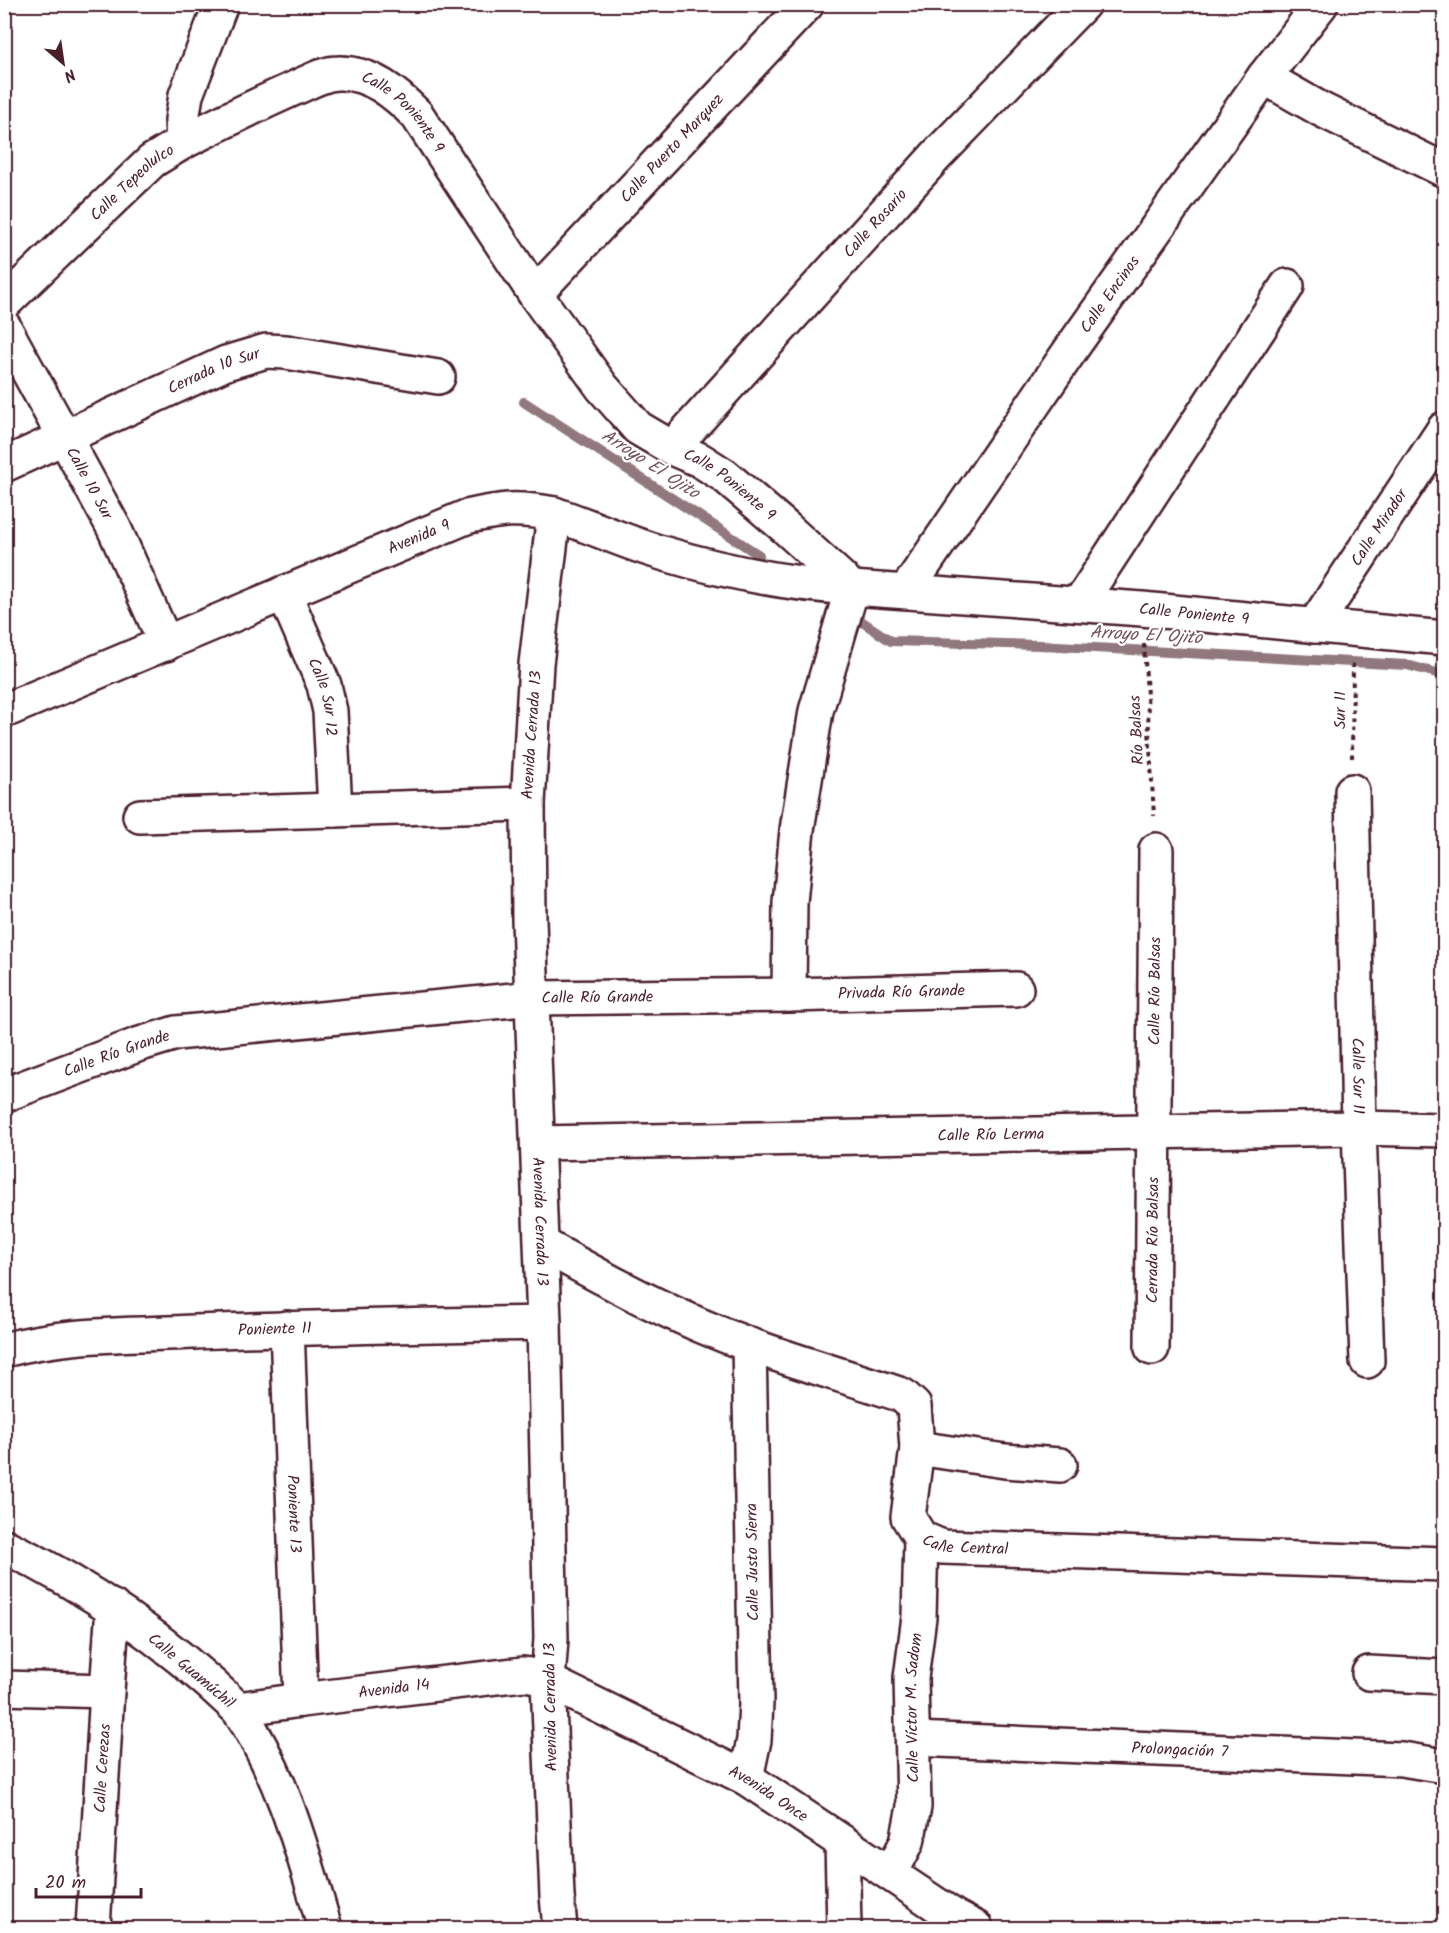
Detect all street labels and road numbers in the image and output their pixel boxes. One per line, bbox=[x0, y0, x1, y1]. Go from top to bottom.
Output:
street label: Calle Poniente 9 bbox=[358, 65, 451, 158]
street label: Calle Puerto Marquez bbox=[614, 88, 730, 209]
street label: Calle Tepeolulco bbox=[84, 138, 179, 227]
street label: Calle Rosario bbox=[837, 183, 913, 263]
street label: Calle Encinos bbox=[1074, 250, 1146, 338]
street label: Cerrada 10 Sur bbox=[163, 341, 264, 401]
street label: Calle 10 Sur bbox=[59, 442, 120, 526]
street label: Calle Poniente 9 bbox=[679, 442, 782, 527]
street label: Calle Mirador bbox=[1344, 482, 1415, 571]
street label: Avenida 9 bbox=[384, 512, 454, 561]
street label: Calle Poniente 9 bbox=[1138, 596, 1250, 632]
street label: Calle Sur 12 bbox=[301, 654, 344, 737]
street label: Avenida Cerrada 13 bbox=[515, 670, 549, 800]
street label: Sur 11 bbox=[1328, 691, 1353, 729]
street label: Río Balsas bbox=[1123, 694, 1151, 765]
street label: Calle Río Balsas bbox=[1142, 937, 1168, 1045]
street label: Privada Río Grande bbox=[837, 978, 965, 1006]
street label: Calle Río Grande bbox=[541, 984, 653, 1010]
street label: Calle Río Grande bbox=[60, 1023, 173, 1084]
street label: Calle Sur 11 bbox=[1345, 1037, 1371, 1114]
street label: Calle Río Lerma bbox=[937, 1121, 1045, 1148]
street label: Avenida Cerrada 13 bbox=[525, 1157, 555, 1286]
street label: Cerrada Río Balsas bbox=[1140, 1176, 1166, 1303]
street label: Poniente 11 bbox=[237, 1315, 312, 1343]
street label: Poniente 13 bbox=[280, 1474, 308, 1553]
street label: Calle Justo Sierra bbox=[739, 1503, 767, 1621]
street label: Calle Central bbox=[918, 1527, 1009, 1562]
street label: Calle Guamúchil bbox=[142, 1627, 240, 1715]
street label: Calle Víctor M. Sadom bbox=[898, 1631, 929, 1783]
street label: Avenida Cerrada 13 bbox=[537, 1642, 565, 1772]
street label: Avenida 14 bbox=[357, 1672, 431, 1706]
street label: Calle Cerezas bbox=[87, 1723, 118, 1814]
street label: Prolongación 7 bbox=[1131, 1735, 1229, 1764]
street label: Avenida Once bbox=[724, 1759, 813, 1829]

